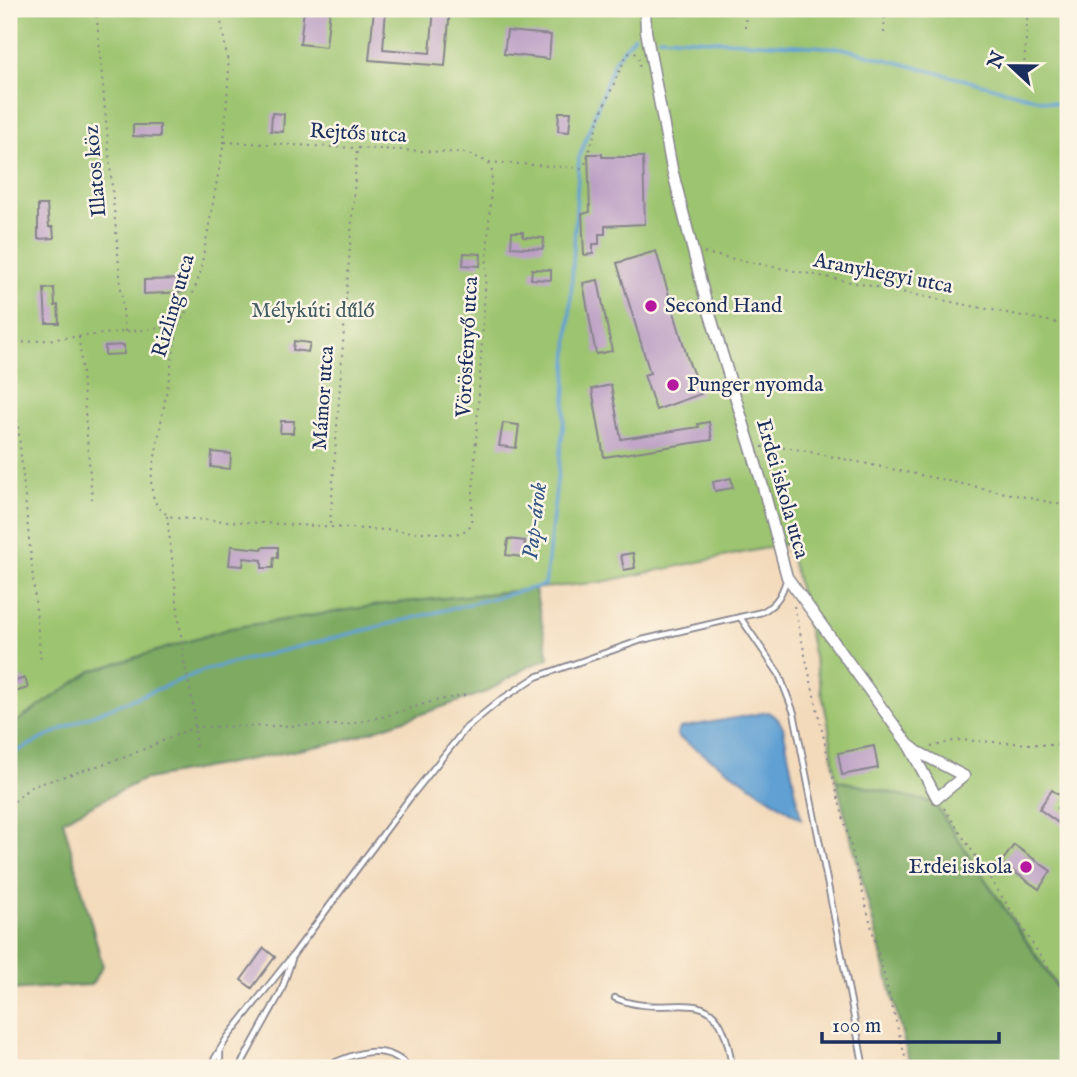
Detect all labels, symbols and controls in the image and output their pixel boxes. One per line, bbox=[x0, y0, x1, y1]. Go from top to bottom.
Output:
north arrow bbox=[976, 32, 1046, 102]
text: N bbox=[983, 48, 1012, 73]
street label: Rejtős utca bbox=[309, 118, 408, 150]
street label: Illatos köz bbox=[79, 124, 113, 218]
street label: Aranyhegyi utca bbox=[810, 247, 956, 301]
street label: Rizling utca bbox=[146, 250, 202, 361]
street label: Vörösfenyő utca bbox=[451, 275, 485, 419]
place label: Second Hand bbox=[665, 293, 783, 320]
park label: Mélykúti dűlő bbox=[251, 298, 375, 325]
marker: Second Hand bbox=[643, 298, 659, 314]
street label: Mámor utca bbox=[307, 344, 341, 451]
place label: Punger nyomda bbox=[687, 372, 824, 399]
marker: Punger nyomda bbox=[665, 377, 681, 393]
street label: Erdei iskola utca bbox=[749, 416, 815, 563]
water label: Pap-árok bbox=[516, 481, 554, 561]
place label: Erdei iskola bbox=[909, 854, 1013, 881]
marker: Erdei iskola bbox=[1018, 859, 1034, 875]
scale bar bbox=[822, 1000, 998, 1044]
text: 100 m bbox=[832, 1013, 881, 1040]

